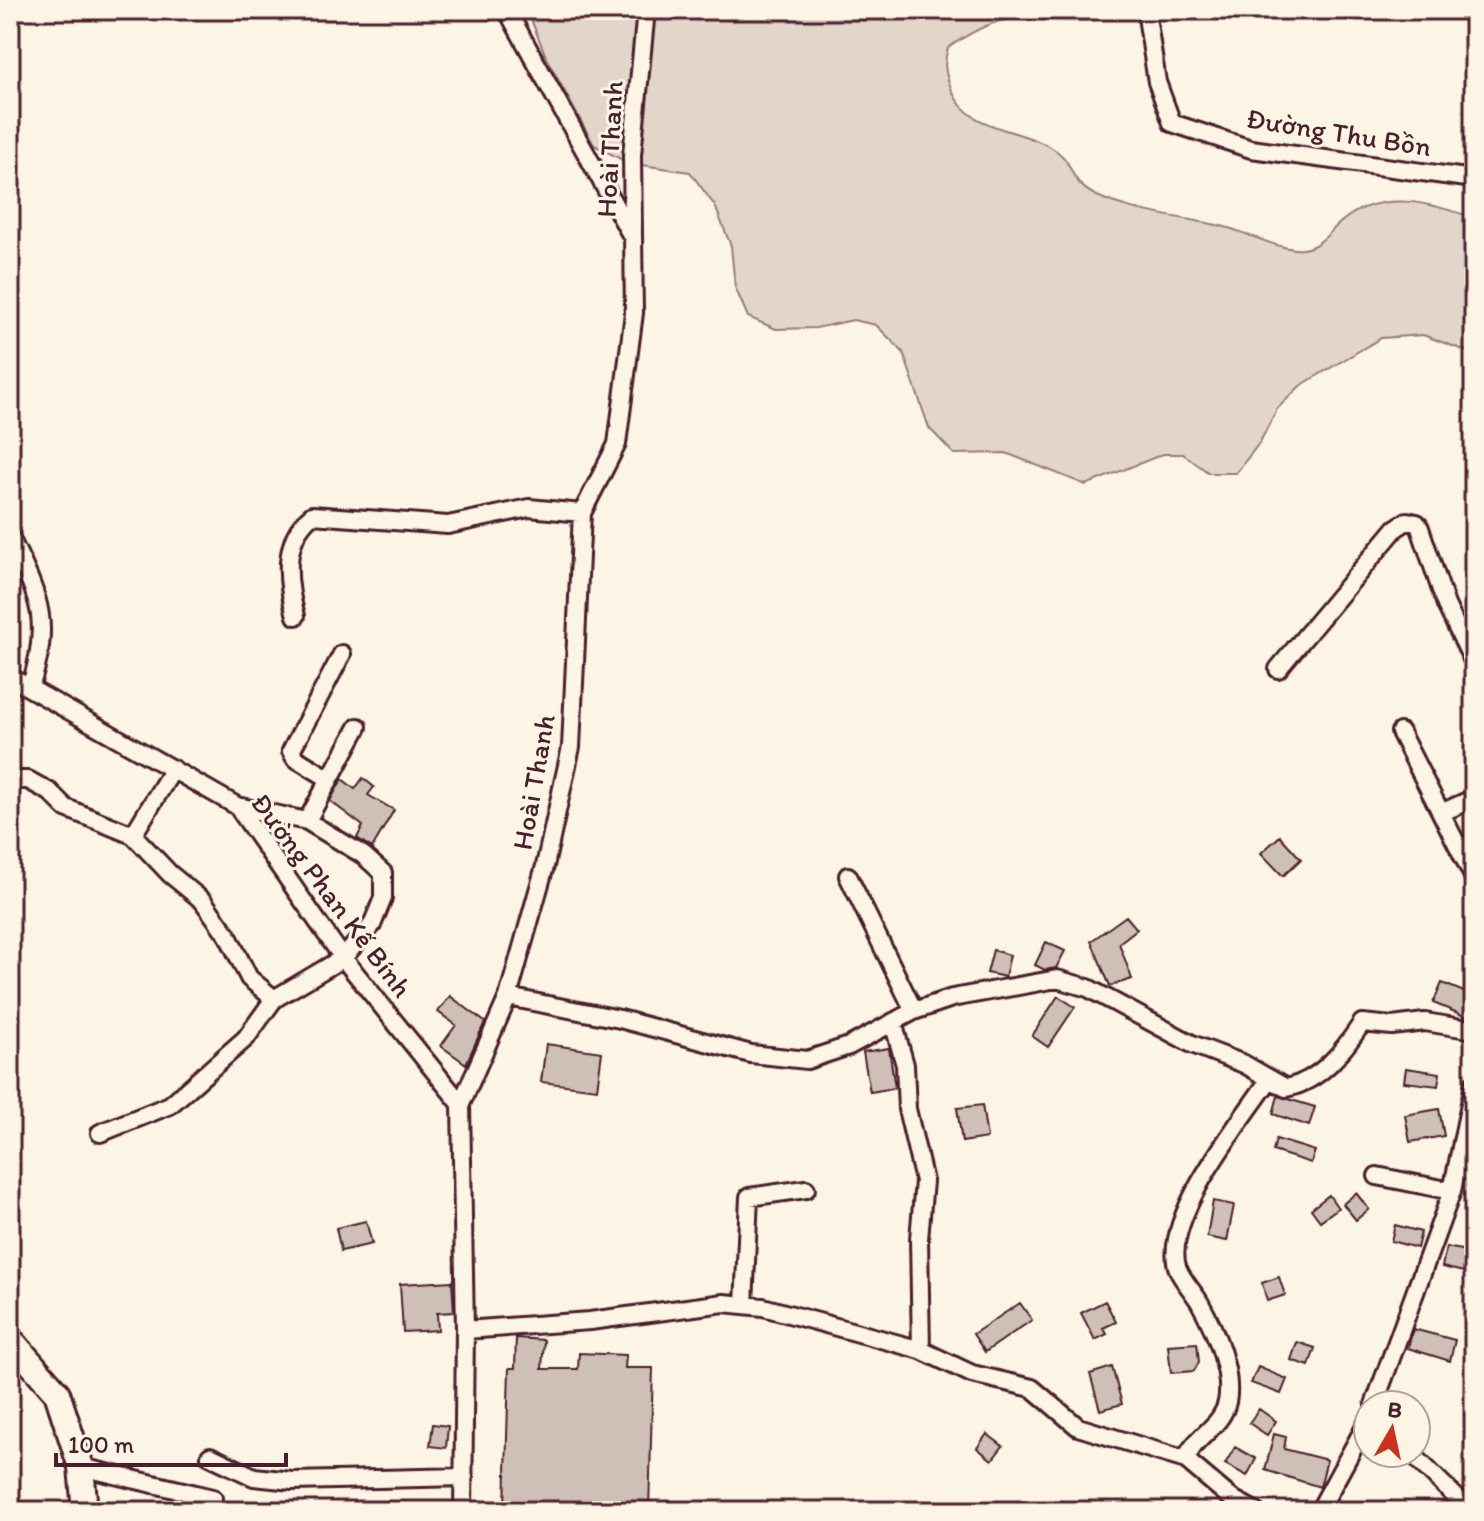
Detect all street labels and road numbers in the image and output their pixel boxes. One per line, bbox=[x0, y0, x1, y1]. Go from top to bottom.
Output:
street label: Hoài Thanh bbox=[588, 80, 630, 218]
street label: Đường Thu Bồn bbox=[1244, 101, 1434, 163]
street label: Hoài Thanh bbox=[504, 712, 562, 852]
street label: Đường Phan Kế Bính bbox=[244, 786, 420, 1004]

